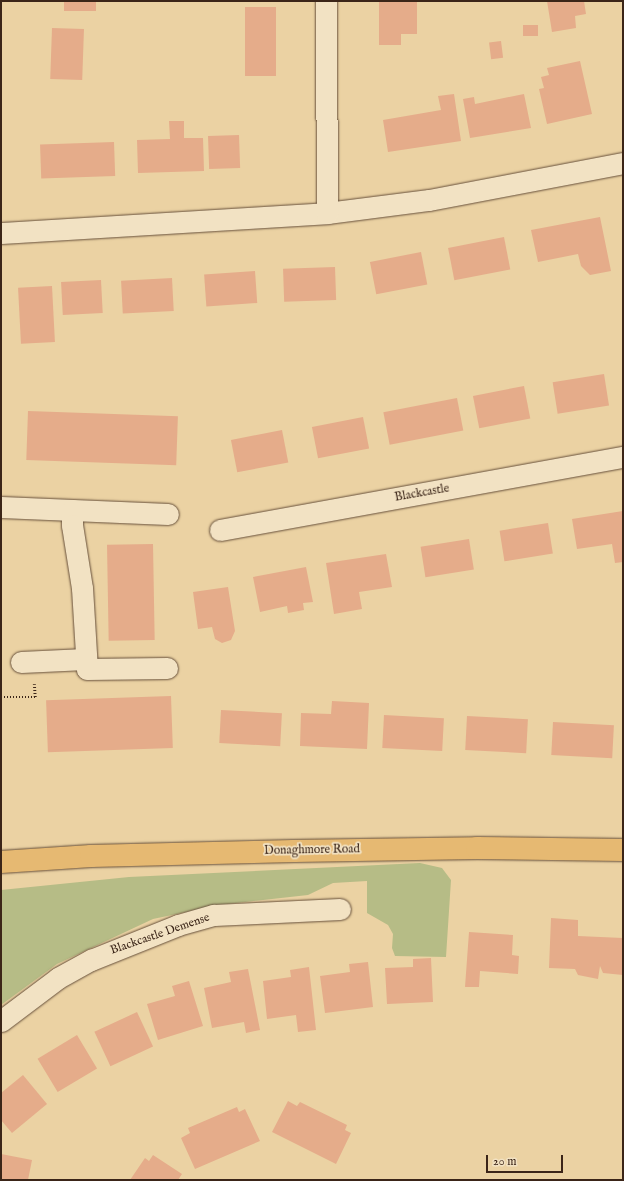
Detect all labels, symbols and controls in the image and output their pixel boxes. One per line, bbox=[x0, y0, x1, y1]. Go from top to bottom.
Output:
street label: Blackcastle bbox=[393, 481, 451, 505]
street label: Donaghmore Road bbox=[264, 842, 360, 858]
street label: Blackcastle Demense bbox=[109, 910, 211, 958]
scale bar bbox=[488, 1147, 565, 1173]
text: 20 m bbox=[493, 1154, 516, 1169]

